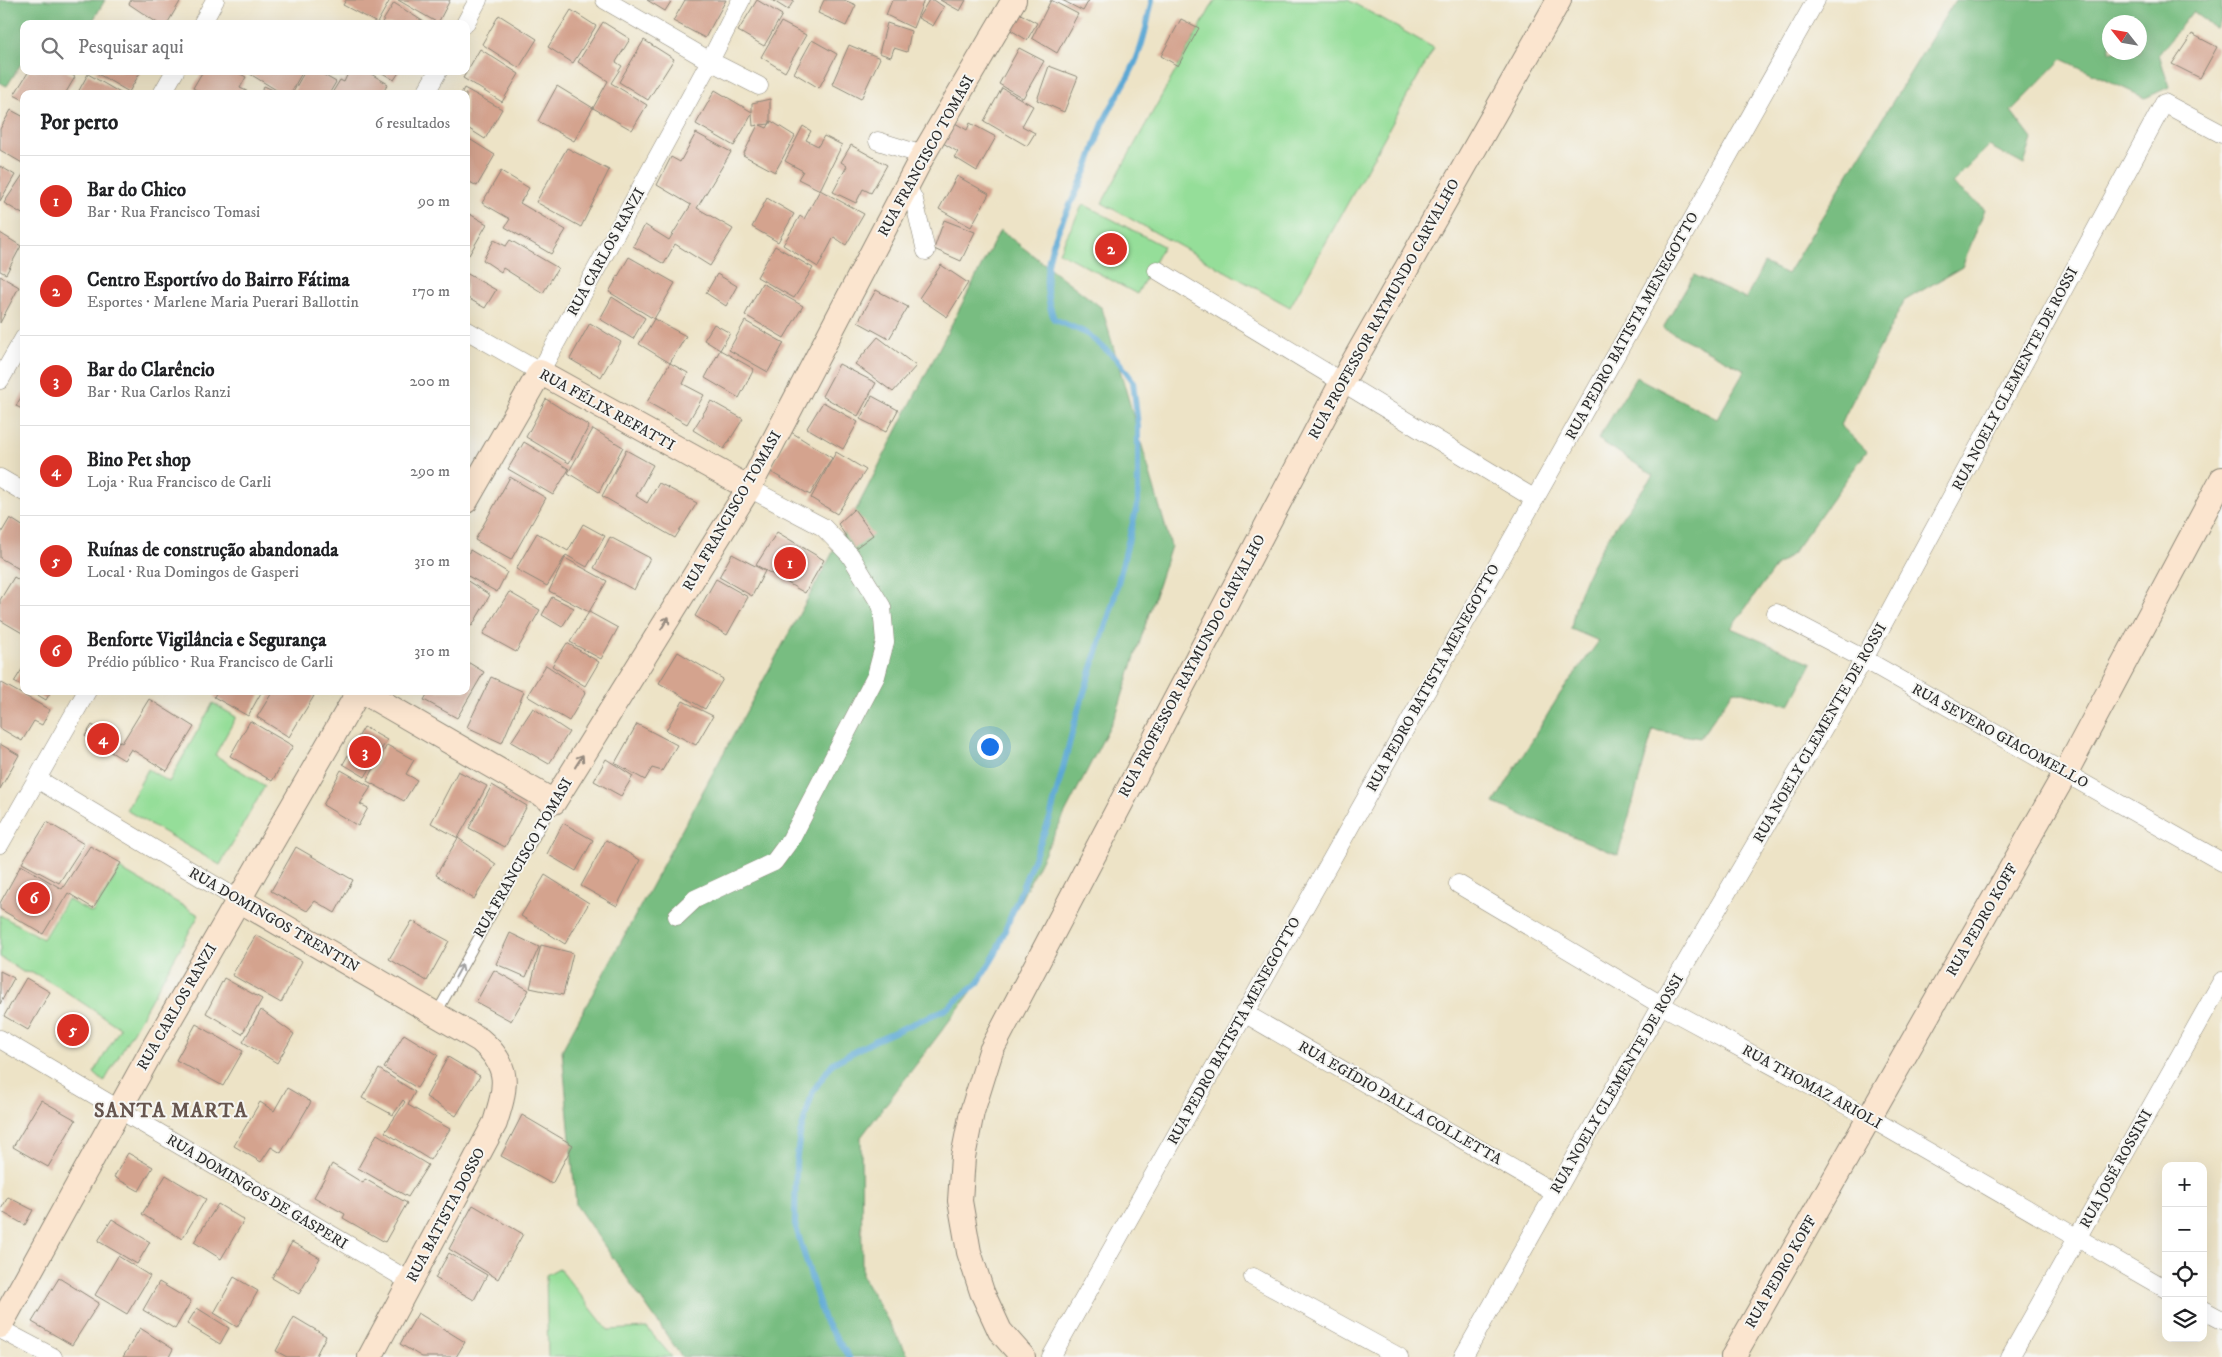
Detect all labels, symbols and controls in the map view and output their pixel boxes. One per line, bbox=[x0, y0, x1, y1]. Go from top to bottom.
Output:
north arrow bbox=[2102, 15, 2147, 60]
search box bbox=[20, 20, 470, 75]
icon: search bbox=[38, 34, 66, 62]
text: Pesquisar aqui bbox=[78, 36, 184, 59]
street label: RUA FRANCISCO TOMASI bbox=[874, 72, 978, 240]
text: Por perto bbox=[40, 110, 118, 136]
text: 6 resultados bbox=[375, 113, 450, 133]
street label: RUA PROFESSOR RAYMUNDO CARVALHO bbox=[1304, 175, 1464, 443]
text: Bar do Chico bbox=[87, 179, 186, 202]
street label: RUA CARLOS RANZI bbox=[563, 185, 649, 319]
text: 1 bbox=[53, 191, 59, 211]
text: 90 m bbox=[418, 191, 450, 211]
text: Bar · Rua Francisco Tomasi bbox=[87, 202, 260, 222]
street label: RUA PEDRO BATISTA MENEGOTTO bbox=[1561, 209, 1703, 443]
pin: 2 bbox=[1095, 230, 1127, 268]
street label: RUA NOELY CLEMENTE DE ROSSI bbox=[1948, 264, 2082, 494]
text: Centro Esportívo do Bairro Fátima bbox=[87, 269, 350, 292]
text: 2 bbox=[52, 281, 60, 301]
text: 170 m bbox=[412, 281, 450, 301]
text: Esportes · Marlene Maria Puerari Ballottin bbox=[87, 292, 359, 312]
text: Bar do Clarêncio bbox=[87, 359, 215, 382]
street label: RUA FÉLIX REFATTI bbox=[536, 365, 678, 455]
text: 3 bbox=[53, 371, 59, 391]
text: 200 m bbox=[409, 371, 450, 391]
text: Bar · Rua Carlos Ranzi bbox=[87, 382, 231, 402]
street label: RUA FRANCISCO TOMASI bbox=[678, 428, 786, 594]
text: Bino Pet shop bbox=[87, 449, 191, 472]
text: 4 bbox=[51, 461, 61, 481]
text: 290 m bbox=[410, 461, 450, 481]
text: Loja · Rua Francisco de Carli bbox=[87, 472, 271, 492]
street label: RUA PROFESSOR RAYMUNDO CARVALHO bbox=[1114, 531, 1270, 801]
text: Ruínas de construção abandonada bbox=[87, 539, 338, 562]
pin: 1 bbox=[774, 544, 806, 582]
text: 5 bbox=[52, 551, 60, 571]
text: 310 m bbox=[414, 551, 450, 571]
street label: RUA PEDRO BATISTA MENEGOTTO bbox=[1362, 561, 1504, 795]
text: Local · Rua Domingos de Gasperi bbox=[87, 562, 299, 582]
one-way arrow bbox=[661, 616, 671, 630]
street label: RUA NOELY CLEMENTE DE ROSSI bbox=[1749, 620, 1891, 846]
text: Benforte Vigilância e Segurança bbox=[87, 629, 326, 652]
text: 6 bbox=[52, 641, 60, 661]
text: 310 m bbox=[414, 641, 450, 661]
text: Prédio público · Rua Francisco de Carli bbox=[87, 652, 333, 672]
street label: RUA SEVERO GIACOMELLO bbox=[1908, 679, 2092, 793]
pin: 4 bbox=[87, 720, 119, 758]
pin: 3 bbox=[349, 733, 381, 771]
your location bbox=[977, 734, 1003, 760]
one-way arrow bbox=[575, 754, 585, 768]
street label: RUA FRANCISCO TOMASI bbox=[469, 775, 577, 941]
street label: RUA PEDRO KOFF bbox=[1942, 860, 2022, 980]
street label: RUA DOMINGOS TRENTIN bbox=[185, 863, 363, 977]
pin: 6 bbox=[18, 879, 50, 917]
street label: RUA PEDRO BATISTA MENEGOTTO bbox=[1163, 914, 1305, 1148]
street label: RUA CARLOS RANZI bbox=[133, 940, 221, 1074]
one-way arrow bbox=[455, 965, 465, 979]
street label: RUA NOELY CLEMENTE DE ROSSI bbox=[1546, 971, 1688, 1197]
pin: 5 bbox=[57, 1011, 89, 1049]
street label: RUA EGÍDIO DALLA COLLETTA bbox=[1295, 1036, 1506, 1169]
street label: RUA THOMAZ ARIOLI bbox=[1739, 1041, 1885, 1133]
district label: SANTA MARTA bbox=[94, 1099, 248, 1124]
street label: RUA JOSÉ ROSSINI bbox=[2076, 1106, 2156, 1232]
street label: RUA DOMINGOS DE GASPERI bbox=[163, 1130, 351, 1254]
street label: RUA BATISTA DOSSO bbox=[402, 1144, 490, 1286]
map controls bbox=[2162, 1162, 2207, 1342]
button: + bbox=[2162, 1162, 2207, 1207]
button: − bbox=[2162, 1207, 2207, 1252]
street label: RUA PEDRO KOFF bbox=[1741, 1212, 1821, 1332]
button: locate bbox=[2162, 1252, 2207, 1297]
button: layers bbox=[2162, 1297, 2207, 1342]

